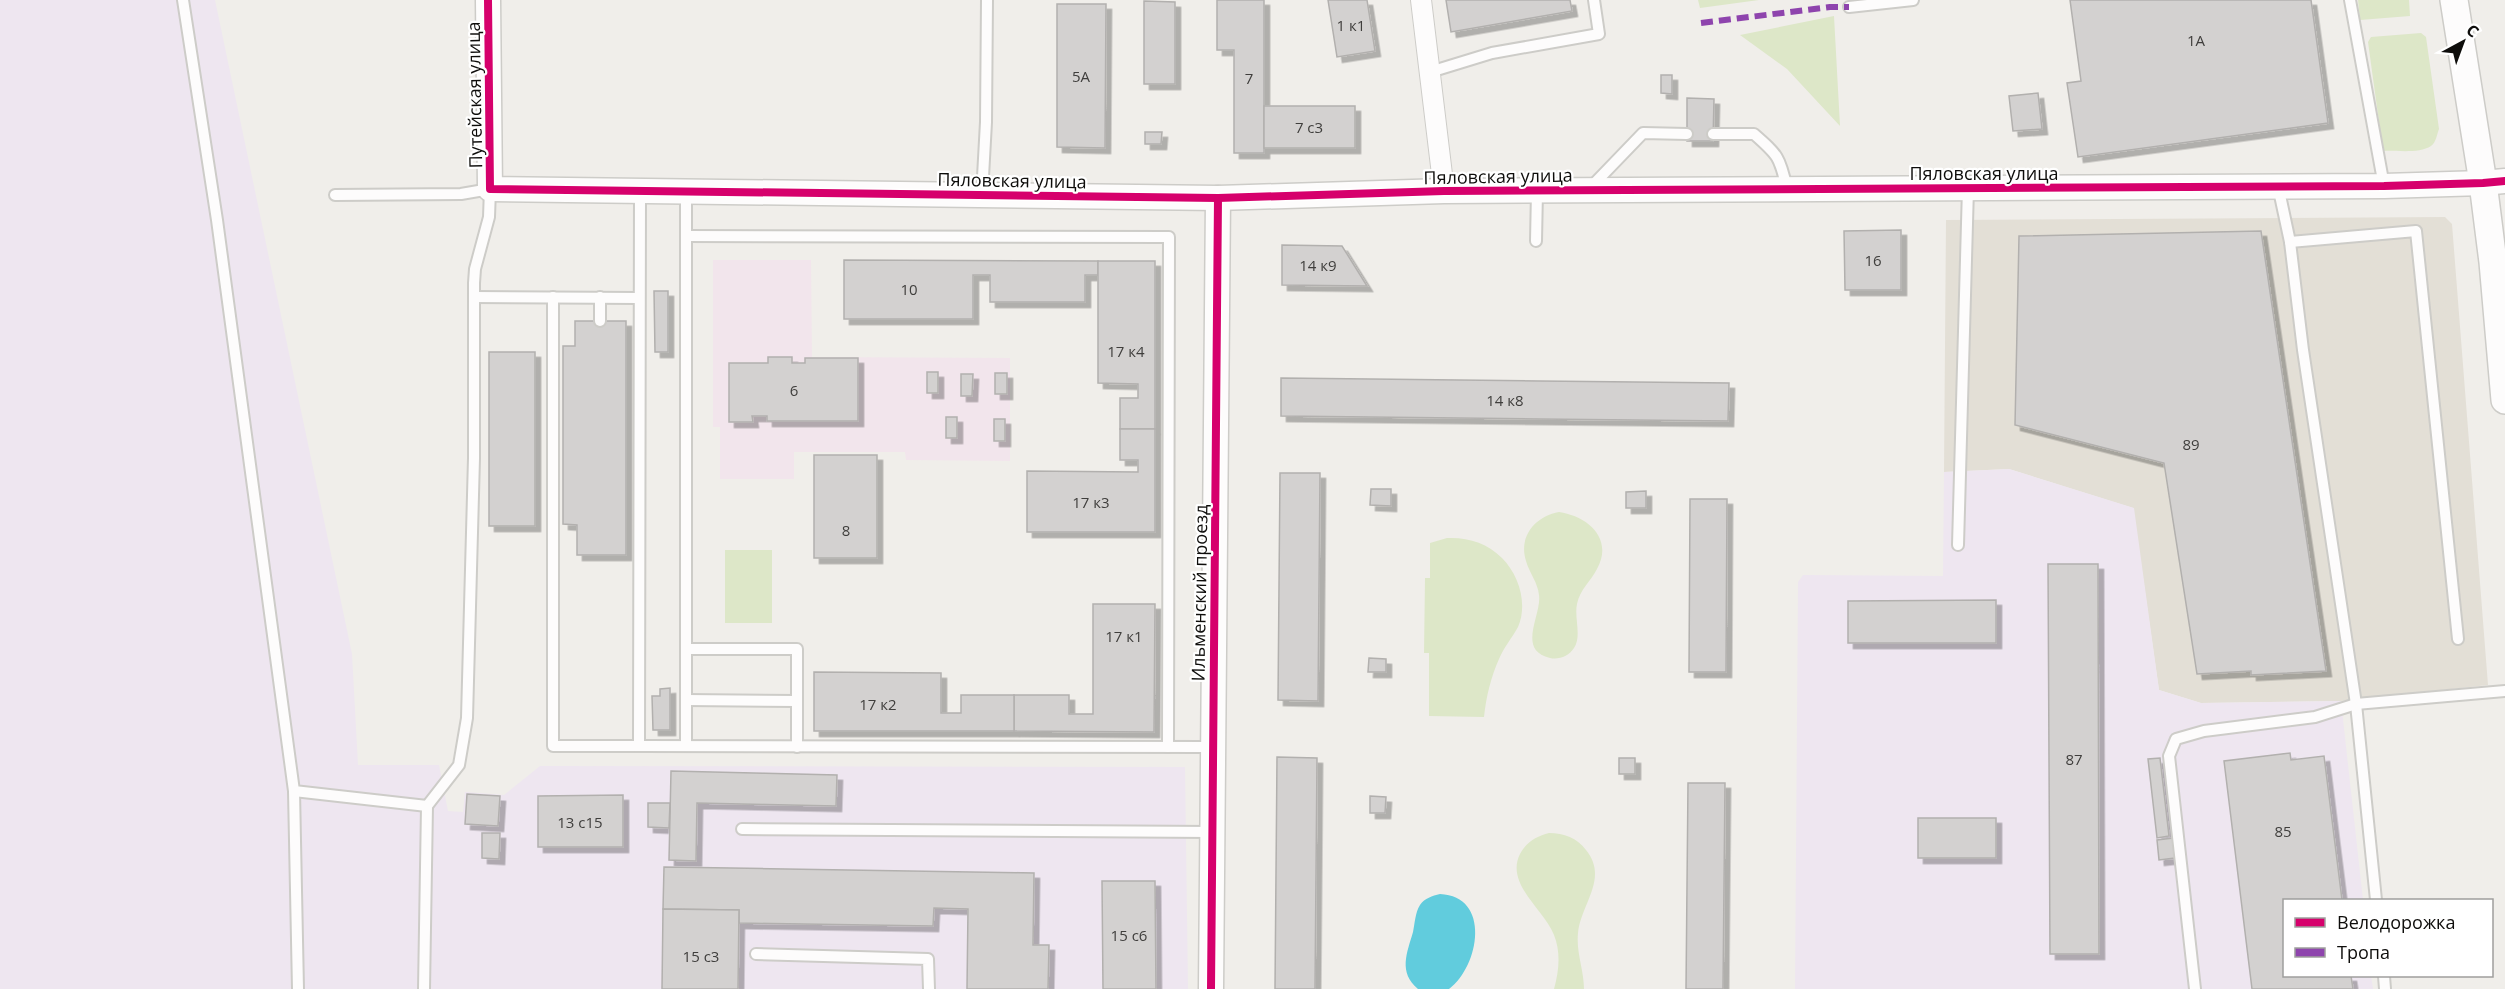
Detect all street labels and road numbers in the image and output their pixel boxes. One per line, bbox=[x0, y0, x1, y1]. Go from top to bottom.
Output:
street label: Путейская улица bbox=[461, 21, 487, 169]
street label: Пяловская улица bbox=[1909, 161, 2059, 185]
street label: Пяловская улица bbox=[1423, 163, 1573, 189]
street label: Пяловская улица bbox=[937, 167, 1087, 193]
street label: Ильменский проезд bbox=[1185, 504, 1213, 682]

